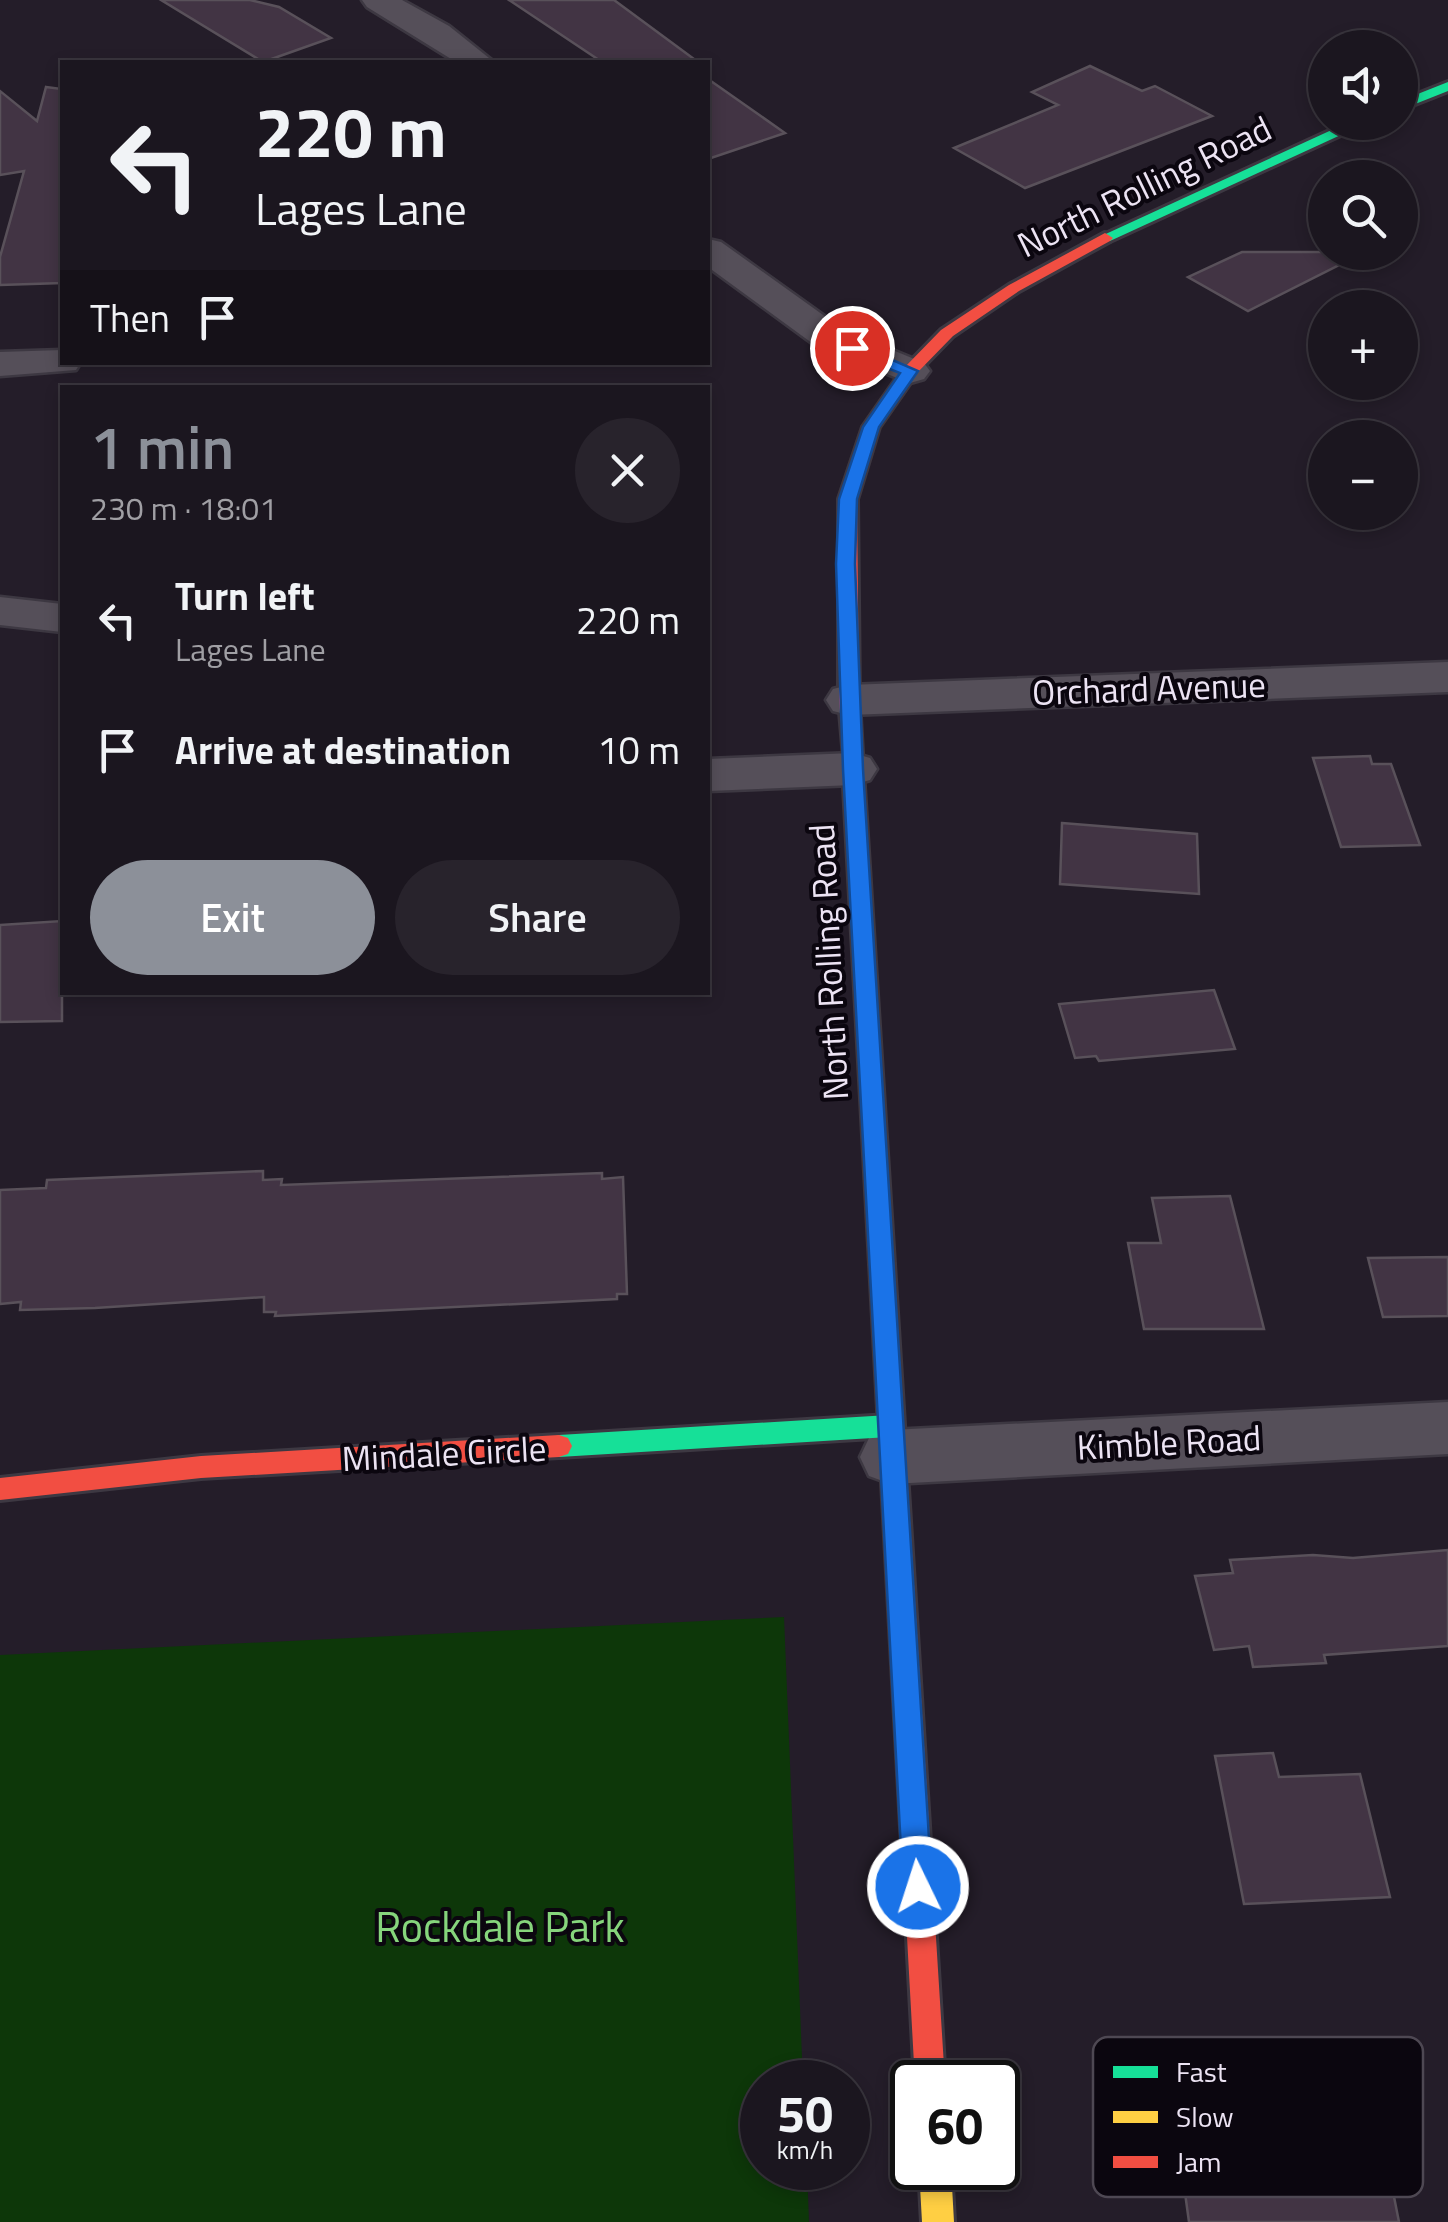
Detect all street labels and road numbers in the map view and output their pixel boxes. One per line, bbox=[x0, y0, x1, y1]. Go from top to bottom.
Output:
street label: North Rolling Road bbox=[1008, 101, 1280, 271]
street label: Orchard Avenue bbox=[1031, 657, 1267, 719]
street label: North Rolling Road bbox=[794, 822, 862, 1102]
street label: Kimble Road bbox=[1075, 1410, 1263, 1474]
street label: Mindale Circle bbox=[340, 1421, 548, 1485]

